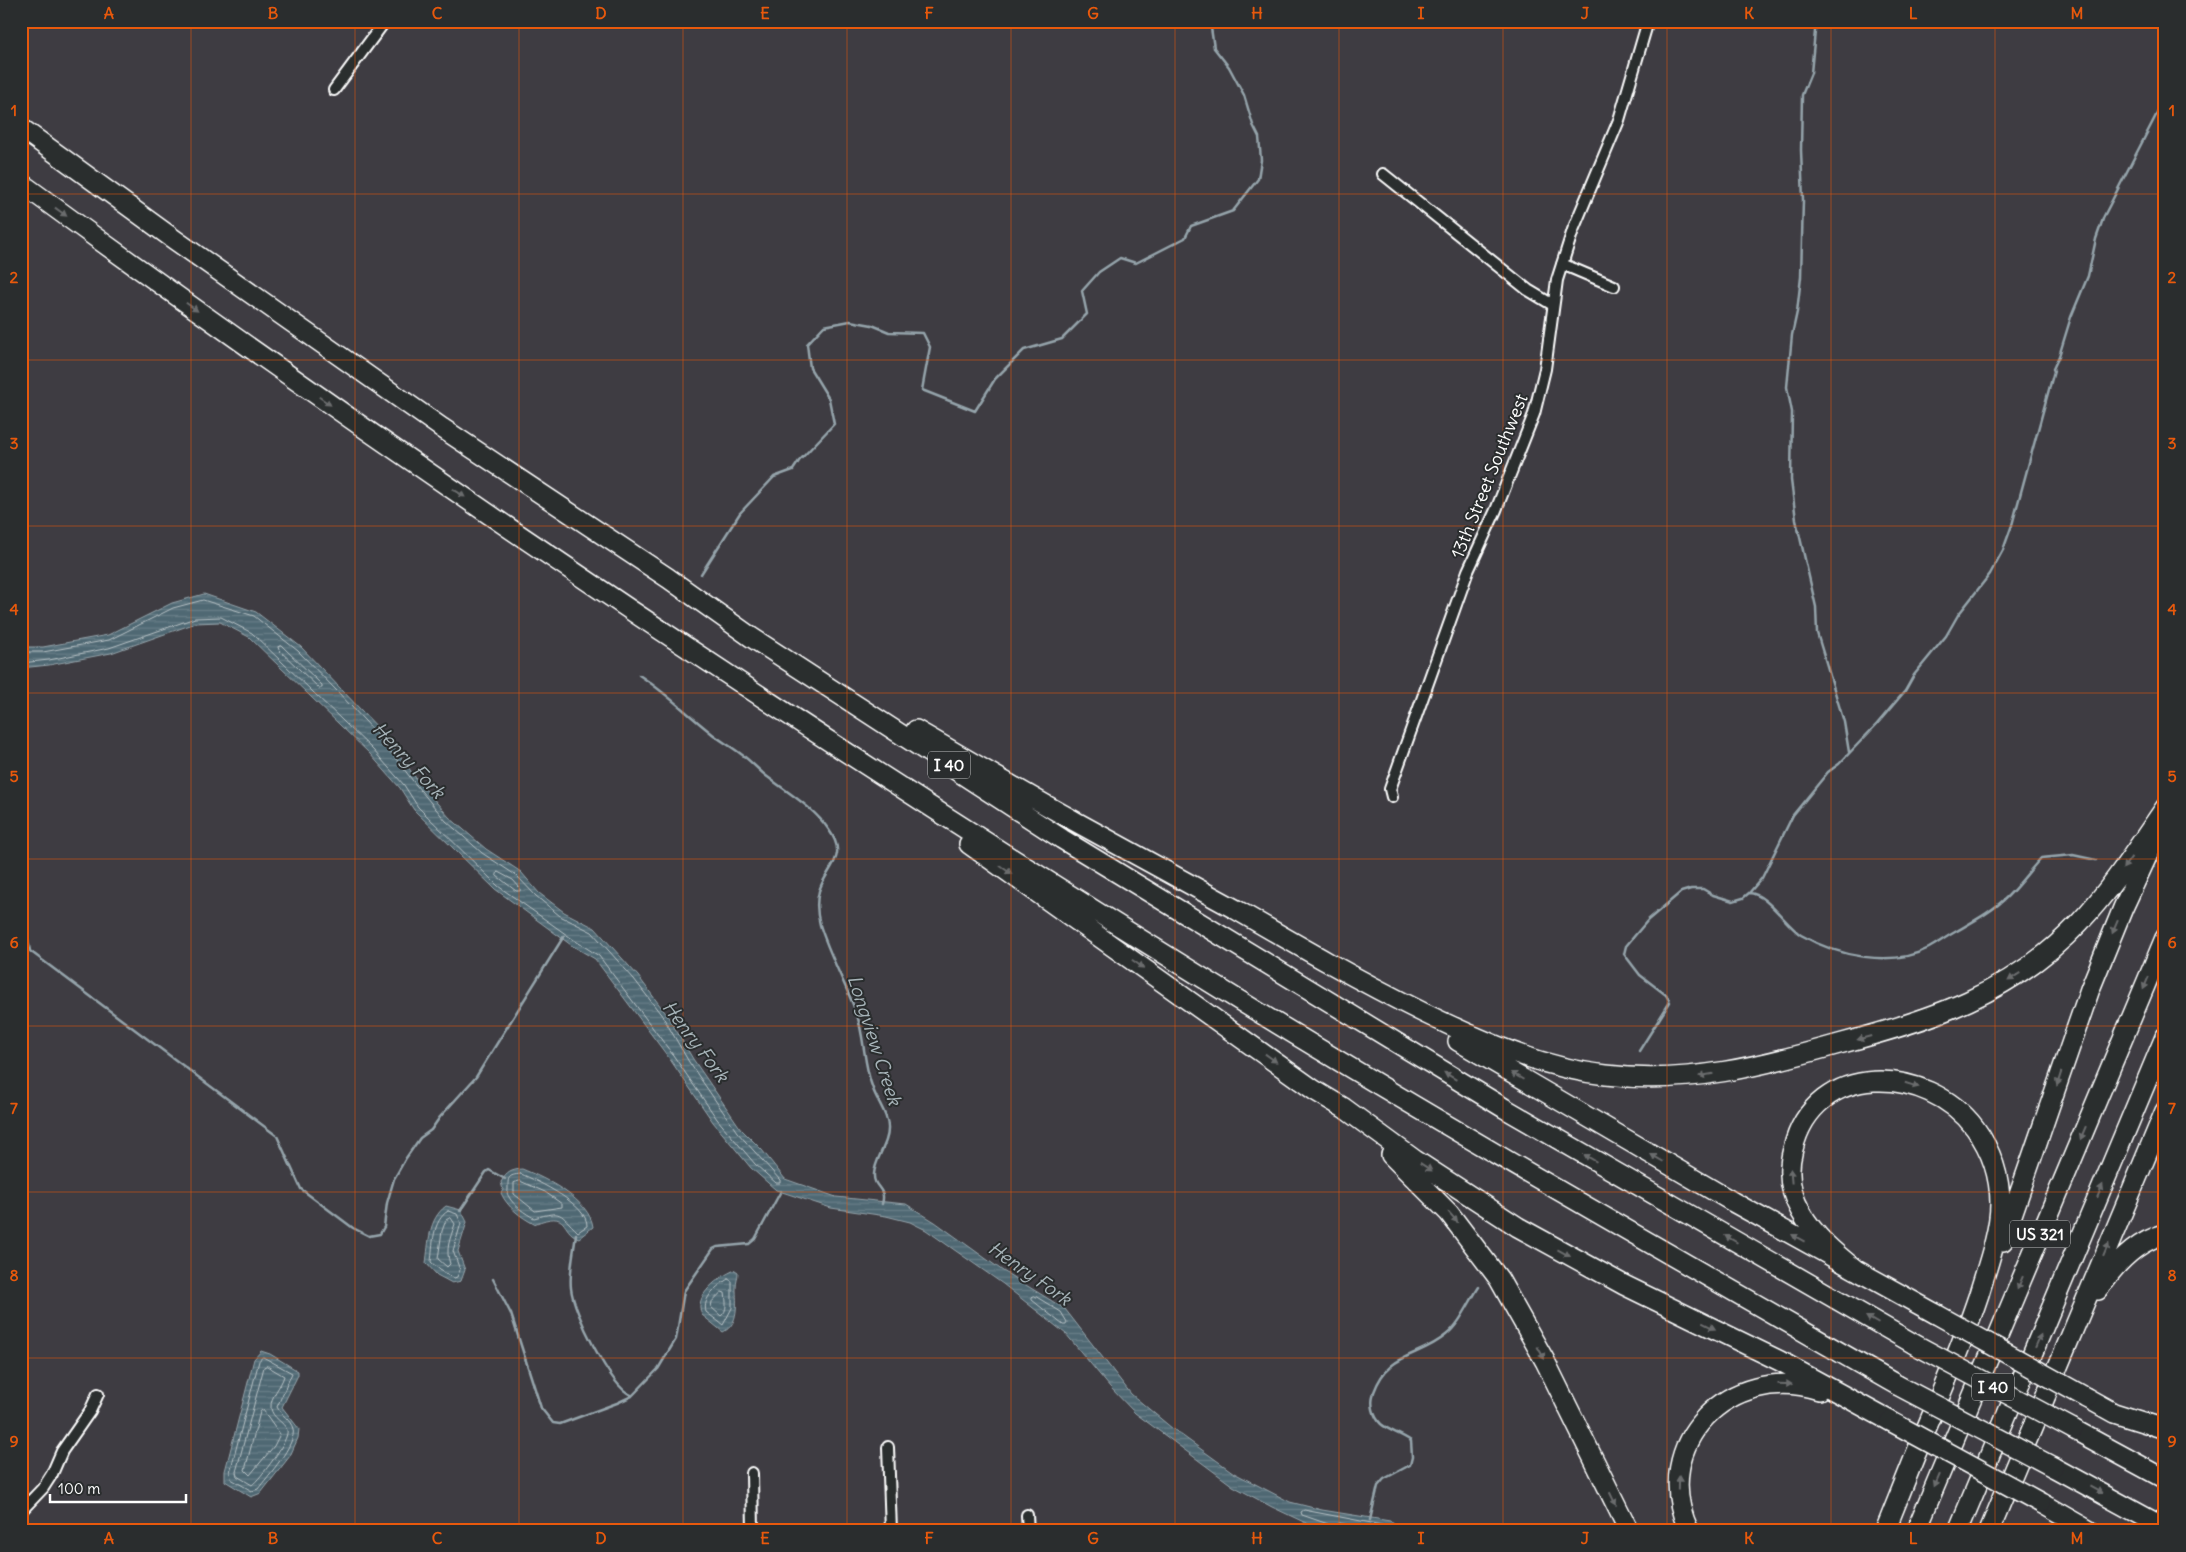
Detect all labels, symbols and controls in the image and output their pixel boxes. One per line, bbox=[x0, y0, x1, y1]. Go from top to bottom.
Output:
text: A bbox=[104, 3, 114, 23]
text: B bbox=[268, 3, 279, 23]
text: C bbox=[432, 3, 443, 23]
text: D bbox=[595, 3, 607, 23]
text: E bbox=[760, 3, 770, 23]
text: F bbox=[924, 3, 934, 23]
text: G bbox=[1087, 3, 1099, 23]
text: H bbox=[1251, 3, 1263, 23]
text: I bbox=[1418, 3, 1425, 23]
text: J bbox=[1581, 3, 1590, 23]
text: K bbox=[1744, 3, 1754, 23]
text: L bbox=[1909, 3, 1918, 23]
text: M bbox=[2071, 3, 2084, 23]
text: 1 bbox=[11, 100, 17, 120]
text: 1 bbox=[2169, 100, 2175, 120]
one-way arrow bbox=[54, 207, 68, 217]
text: 2 bbox=[10, 267, 19, 287]
text: 2 bbox=[2168, 267, 2177, 287]
one-way arrow bbox=[185, 302, 198, 313]
street label: 13th Street Southwest bbox=[1445, 390, 1533, 562]
one-way arrow bbox=[318, 396, 332, 406]
text: 3 bbox=[9, 433, 19, 453]
text: 3 bbox=[2167, 433, 2177, 453]
one-way arrow bbox=[452, 488, 466, 498]
text: 4 bbox=[9, 599, 19, 619]
text: 4 bbox=[2167, 599, 2177, 619]
water label: Henry Fork bbox=[368, 717, 451, 804]
road number: I 40 bbox=[928, 752, 970, 778]
text: 5 bbox=[9, 766, 19, 786]
text: 5 bbox=[2167, 766, 2177, 786]
one-way arrow bbox=[2122, 856, 2132, 870]
one-way arrow bbox=[999, 865, 1013, 875]
one-way arrow bbox=[2111, 920, 2119, 935]
text: 6 bbox=[9, 932, 19, 952]
text: 6 bbox=[2167, 932, 2177, 952]
one-way arrow bbox=[1131, 959, 1145, 969]
water label: Longview Creek bbox=[843, 972, 908, 1109]
one-way arrow bbox=[2007, 973, 2020, 982]
one-way arrow bbox=[2142, 976, 2150, 991]
water label: Henry Fork bbox=[658, 995, 735, 1088]
one-way arrow bbox=[1856, 1034, 1871, 1042]
one-way arrow bbox=[1264, 1053, 1278, 1063]
one-way arrow bbox=[1443, 1071, 1456, 1080]
one-way arrow bbox=[1509, 1072, 1524, 1080]
one-way arrow bbox=[1697, 1072, 1713, 1080]
one-way arrow bbox=[2055, 1072, 2062, 1087]
one-way arrow bbox=[1905, 1082, 1920, 1090]
text: 7 bbox=[10, 1098, 18, 1118]
text: 7 bbox=[2168, 1098, 2176, 1118]
one-way arrow bbox=[2079, 1126, 2087, 1140]
one-way arrow bbox=[1582, 1154, 1597, 1162]
one-way arrow bbox=[1650, 1154, 1663, 1163]
one-way arrow bbox=[1419, 1163, 1432, 1172]
one-way arrow bbox=[1786, 1168, 1794, 1184]
one-way arrow bbox=[2097, 1184, 2105, 1198]
one-way arrow bbox=[1447, 1210, 1458, 1223]
road number: US 321 bbox=[2010, 1220, 2070, 1248]
one-way arrow bbox=[1791, 1234, 1806, 1242]
one-way arrow bbox=[1723, 1235, 1738, 1243]
water label: Henry Fork bbox=[984, 1236, 1077, 1311]
one-way arrow bbox=[2103, 1243, 2111, 1257]
one-way arrow bbox=[1557, 1248, 1570, 1257]
text: 8 bbox=[9, 1265, 19, 1285]
text: 8 bbox=[2167, 1265, 2177, 1285]
one-way arrow bbox=[2016, 1276, 2024, 1290]
one-way arrow bbox=[1865, 1315, 1878, 1324]
one-way arrow bbox=[1702, 1322, 1716, 1330]
one-way arrow bbox=[2034, 1334, 2042, 1348]
one-way arrow bbox=[1537, 1346, 1545, 1360]
road number: I 40 bbox=[1972, 1374, 2014, 1400]
one-way arrow bbox=[1777, 1380, 1793, 1388]
text: 9 bbox=[9, 1431, 19, 1451]
text: 9 bbox=[2167, 1431, 2177, 1451]
scale bar bbox=[50, 1472, 186, 1504]
one-way arrow bbox=[1933, 1474, 1941, 1489]
one-way arrow bbox=[1676, 1475, 1684, 1491]
text: 100 m bbox=[58, 1479, 100, 1498]
one-way arrow bbox=[2089, 1486, 2103, 1495]
one-way arrow bbox=[1609, 1492, 1617, 1506]
text: A bbox=[104, 1528, 114, 1548]
text: B bbox=[268, 1528, 279, 1548]
text: C bbox=[432, 1528, 443, 1548]
text: D bbox=[595, 1528, 607, 1548]
text: E bbox=[760, 1528, 770, 1548]
text: F bbox=[924, 1528, 934, 1548]
text: G bbox=[1087, 1528, 1099, 1548]
text: H bbox=[1251, 1528, 1263, 1548]
text: I bbox=[1418, 1528, 1425, 1548]
text: J bbox=[1581, 1528, 1590, 1548]
text: K bbox=[1744, 1528, 1754, 1548]
text: L bbox=[1909, 1528, 1918, 1548]
text: M bbox=[2071, 1528, 2084, 1548]

